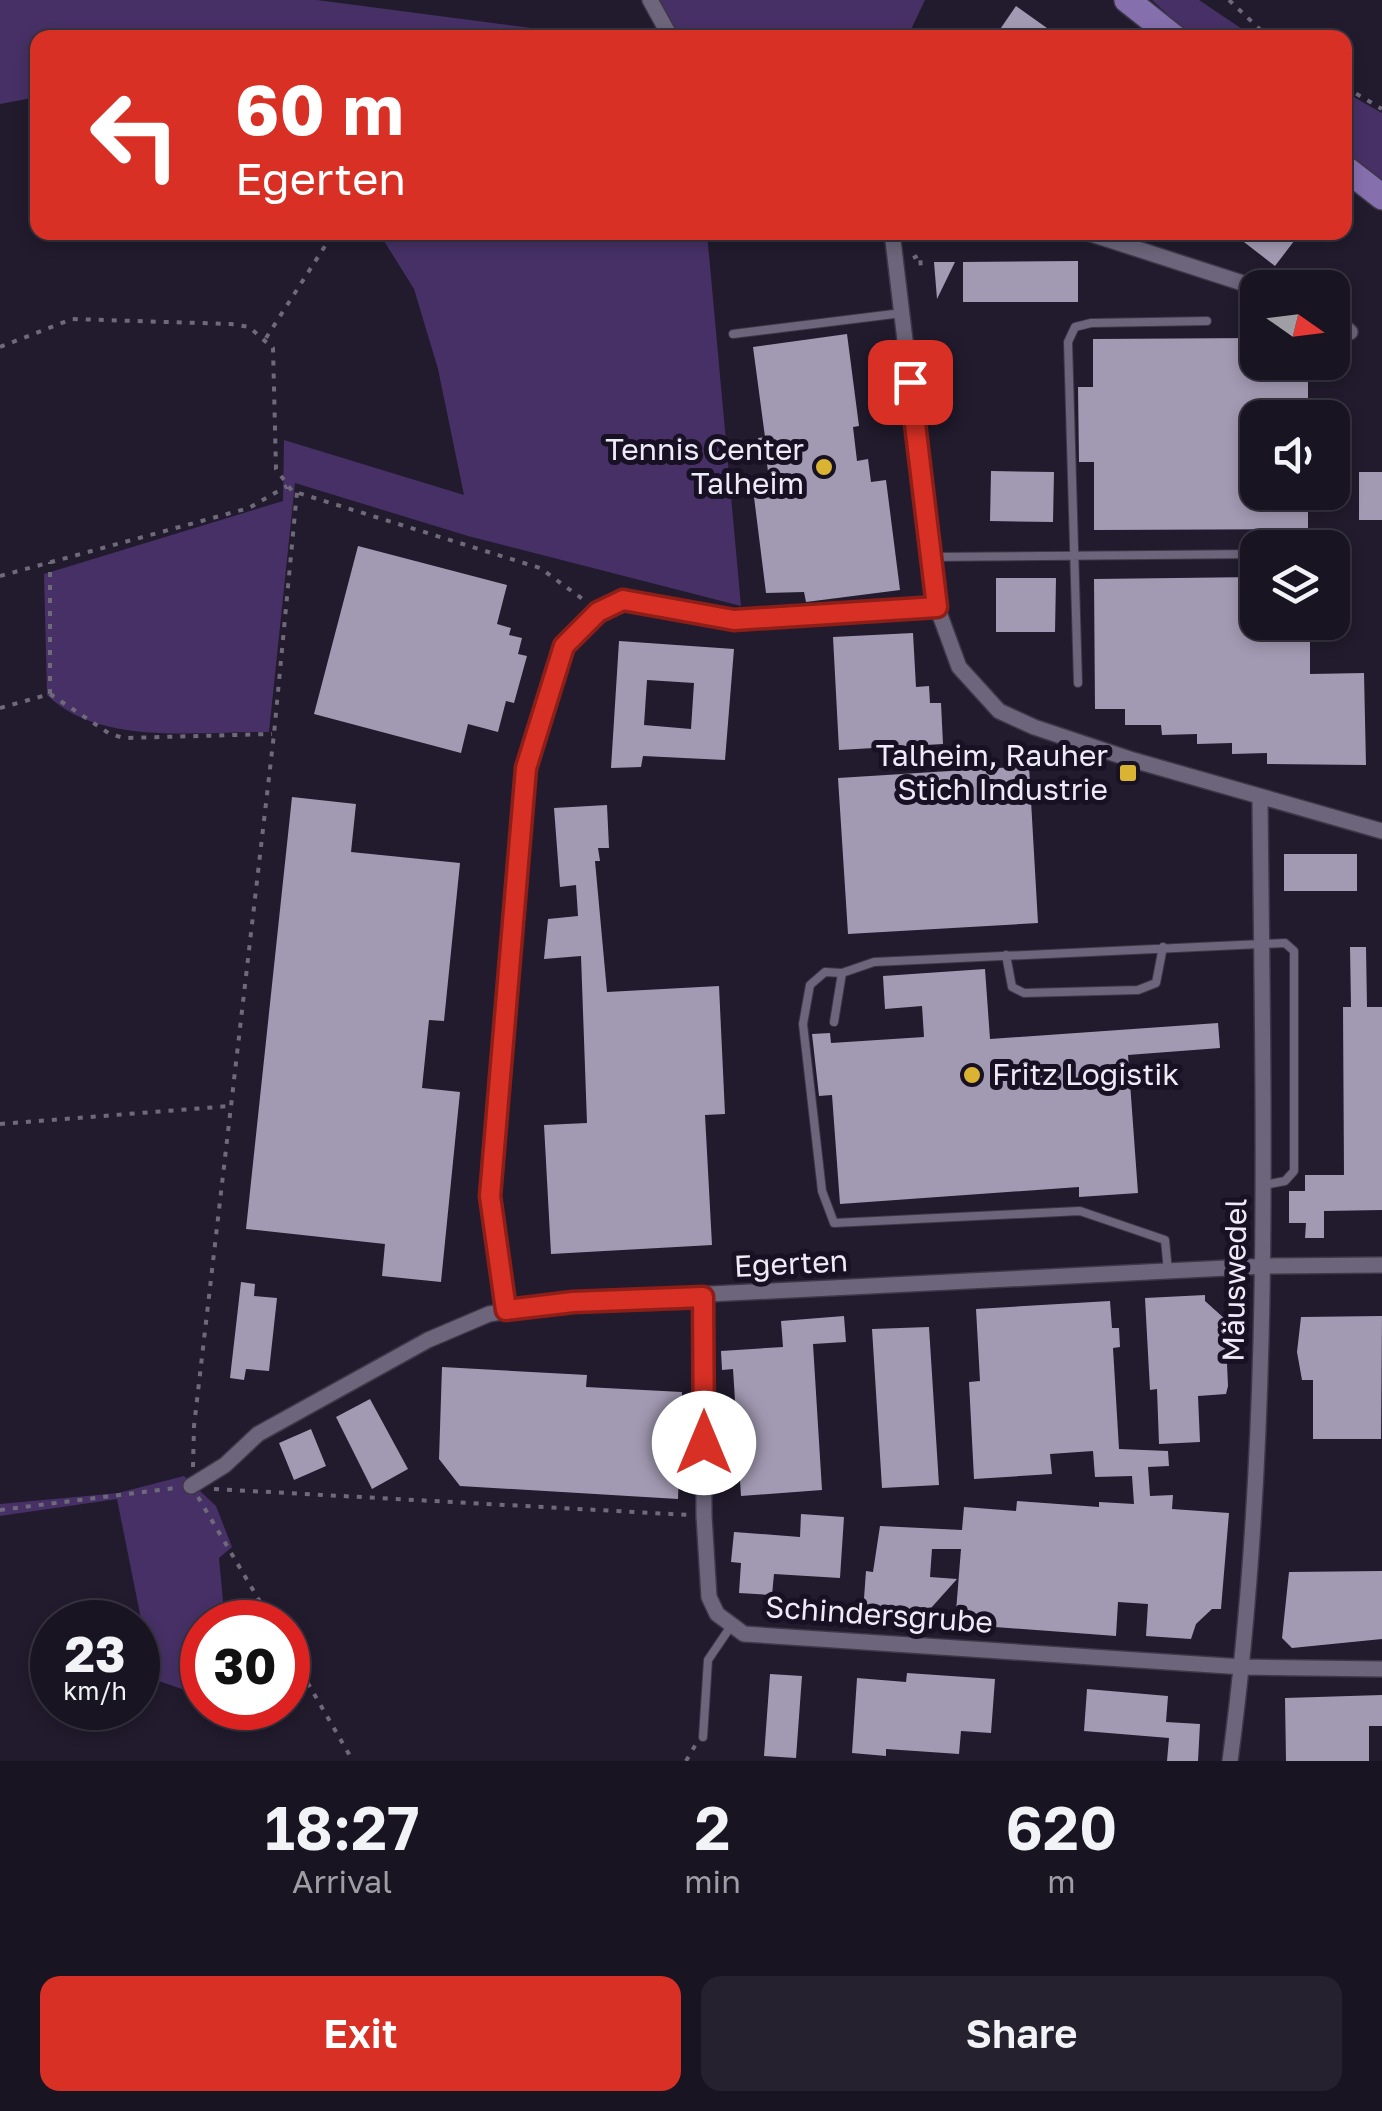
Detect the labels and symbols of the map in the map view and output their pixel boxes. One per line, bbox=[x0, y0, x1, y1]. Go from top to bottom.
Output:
north arrow bbox=[1240, 270, 1350, 380]
pin bbox=[868, 340, 953, 425]
place label: Tennis Center Talheim bbox=[605, 431, 804, 501]
marker: Tennis Center Talheim bbox=[813, 456, 835, 478]
place label: Talheim, Rauher Stich Industrie bbox=[876, 737, 1108, 807]
marker: Talheim, Rauher Stich Industrie bbox=[1117, 762, 1139, 784]
place label: Fritz Logistik bbox=[992, 1056, 1179, 1092]
marker: Fritz Logistik bbox=[961, 1064, 983, 1086]
street label: Mäuswedel bbox=[1215, 1198, 1253, 1362]
street label: Egerten bbox=[733, 1242, 849, 1284]
position arrow bbox=[652, 1391, 756, 1495]
street label: Schindersgrube bbox=[764, 1588, 994, 1640]
speed limit sign: 30 bbox=[180, 1600, 310, 1730]

